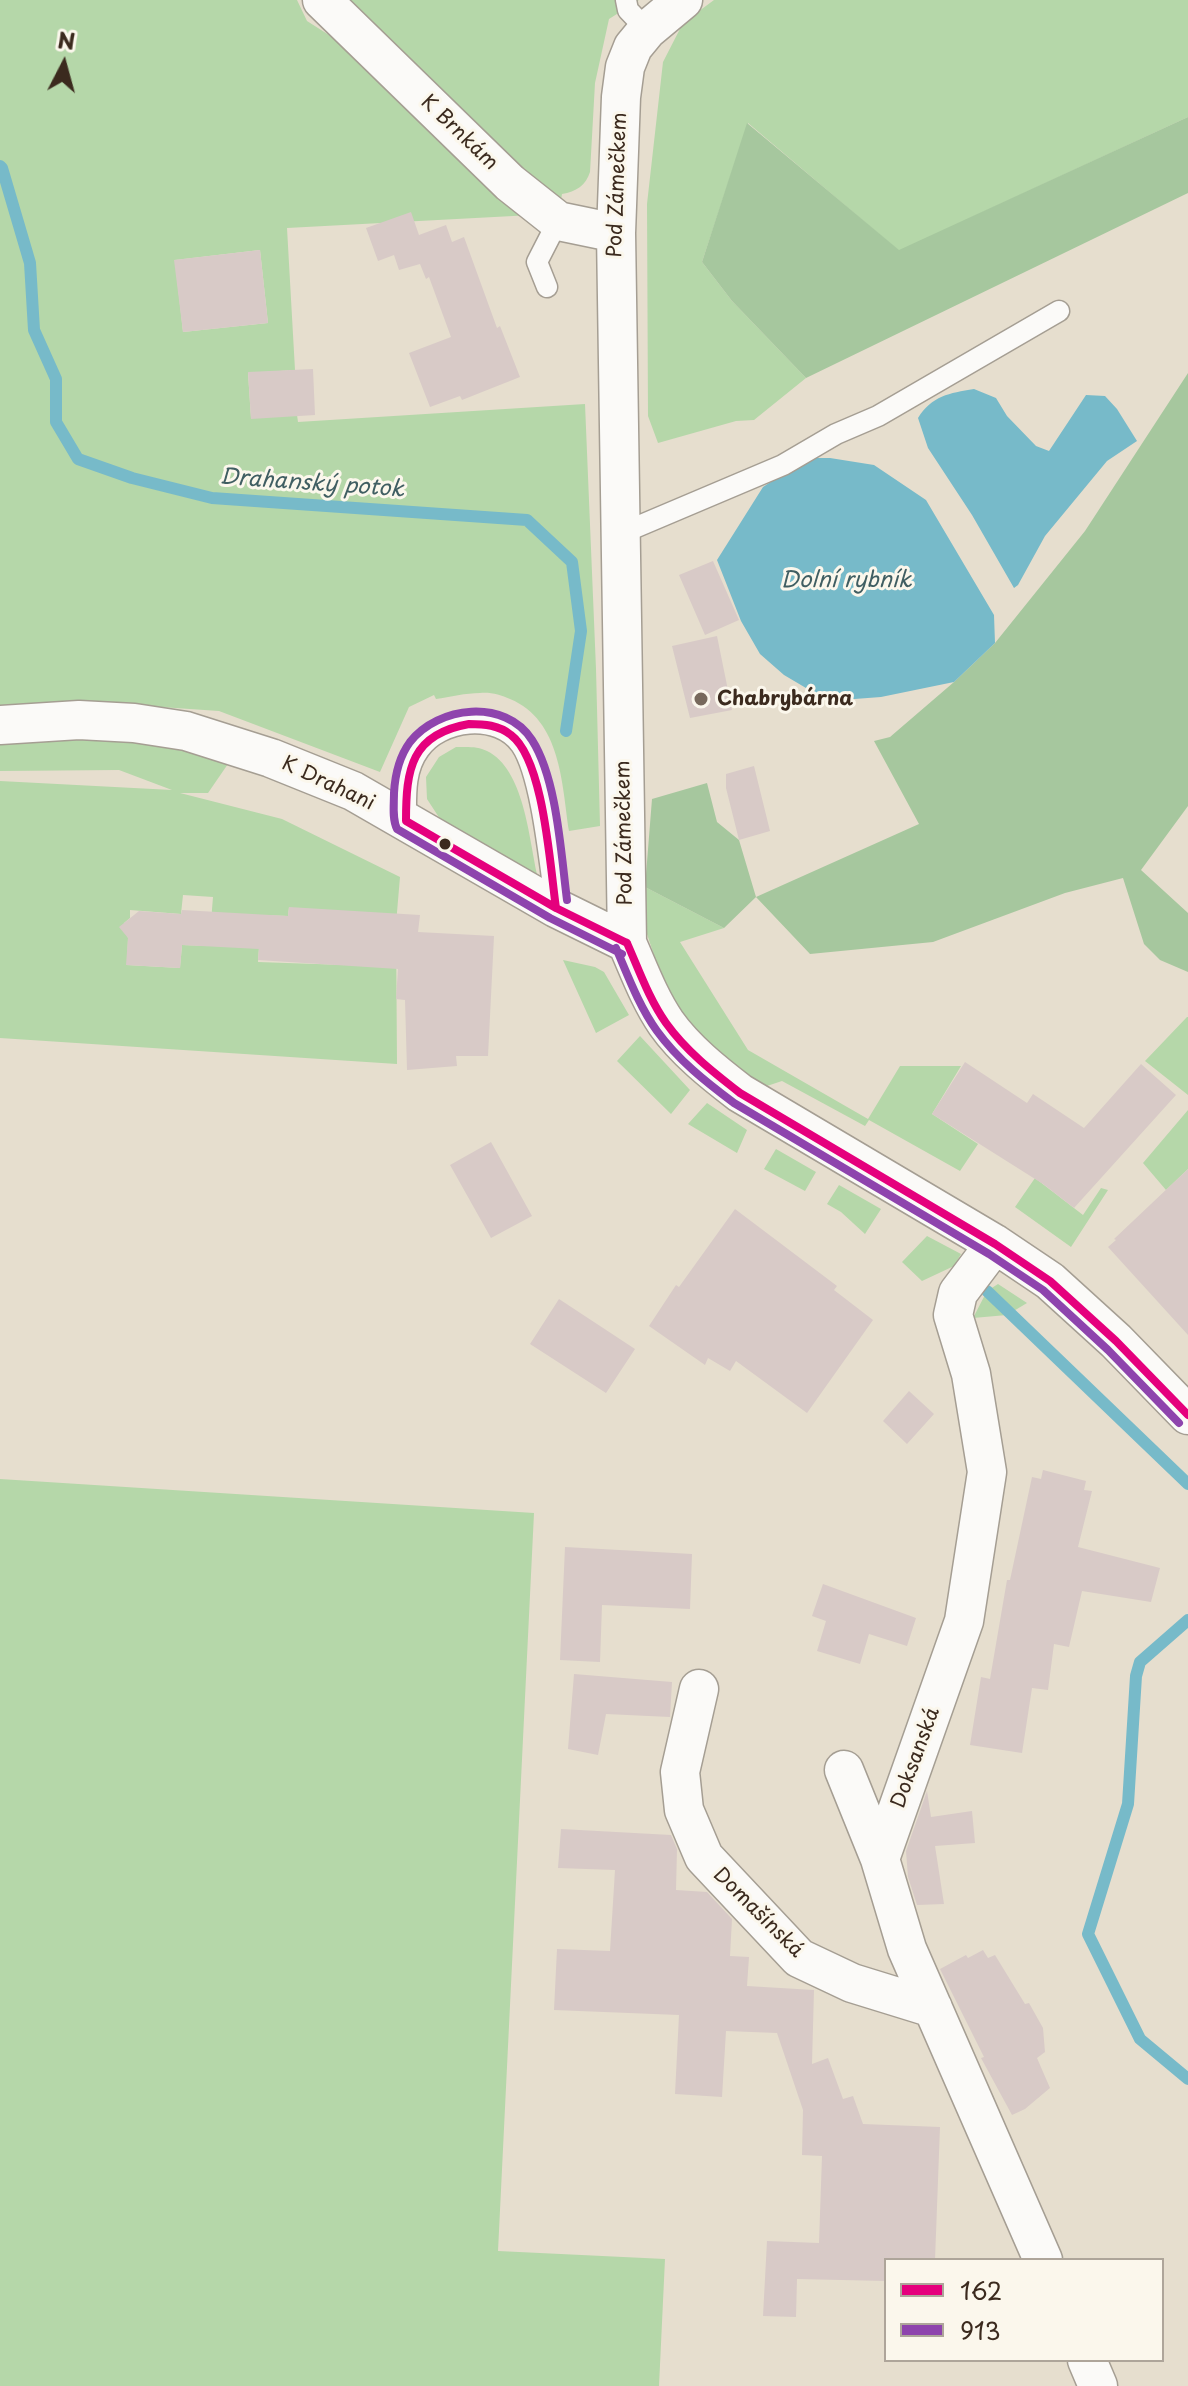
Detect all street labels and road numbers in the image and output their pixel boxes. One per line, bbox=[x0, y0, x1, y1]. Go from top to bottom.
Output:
street label: K Brnkám bbox=[416, 90, 502, 176]
street label: Pod Zámečkem bbox=[603, 112, 633, 258]
street label: K Drahani bbox=[278, 752, 378, 816]
street label: Pod Zámečkem bbox=[612, 760, 638, 906]
street label: Doksanská bbox=[887, 1704, 945, 1812]
street label: Domašínská bbox=[708, 1863, 808, 1963]

